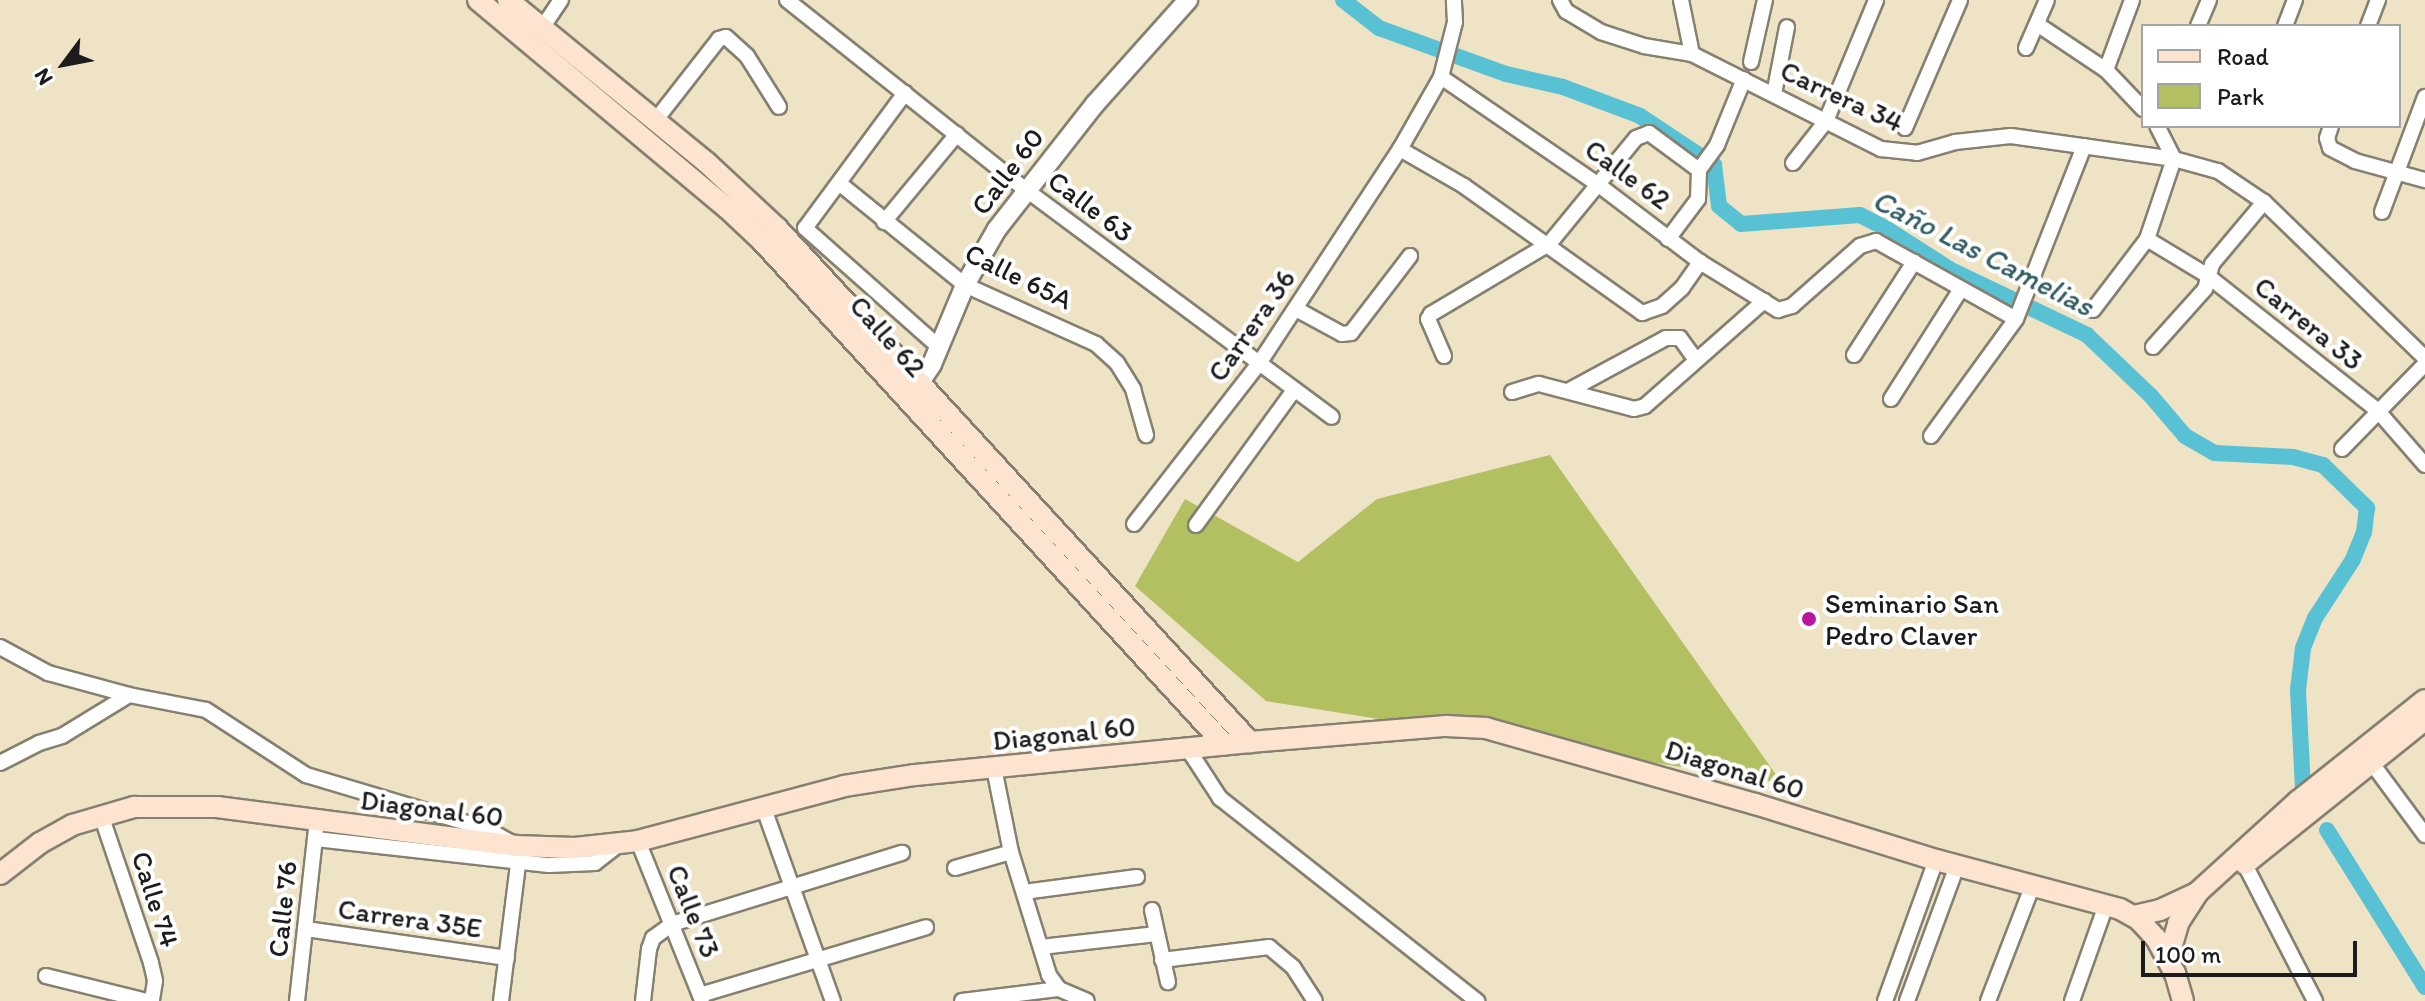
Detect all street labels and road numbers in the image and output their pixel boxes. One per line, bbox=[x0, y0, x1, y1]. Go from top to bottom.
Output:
street label: Carrera 34 bbox=[1775, 53, 1909, 139]
street label: Calle 60 bbox=[963, 121, 1051, 221]
street label: Calle 62 bbox=[1579, 132, 1677, 216]
street label: Calle 63 bbox=[1042, 163, 1140, 249]
street label: Calle 65A bbox=[960, 236, 1078, 316]
street label: Carrera 36 bbox=[1200, 262, 1302, 388]
street label: Carrera 33 bbox=[2248, 269, 2370, 377]
street label: Calle 62 bbox=[843, 289, 933, 383]
street label: Diagonal 60 bbox=[991, 709, 1137, 757]
street label: Diagonal 60 bbox=[1661, 732, 1809, 806]
street label: Diagonal 60 bbox=[359, 783, 505, 833]
street label: Calle 74 bbox=[125, 847, 187, 951]
street label: Calle 76 bbox=[260, 859, 304, 959]
street label: Calle 73 bbox=[660, 860, 728, 962]
street label: Carrera 35E bbox=[336, 891, 484, 945]

